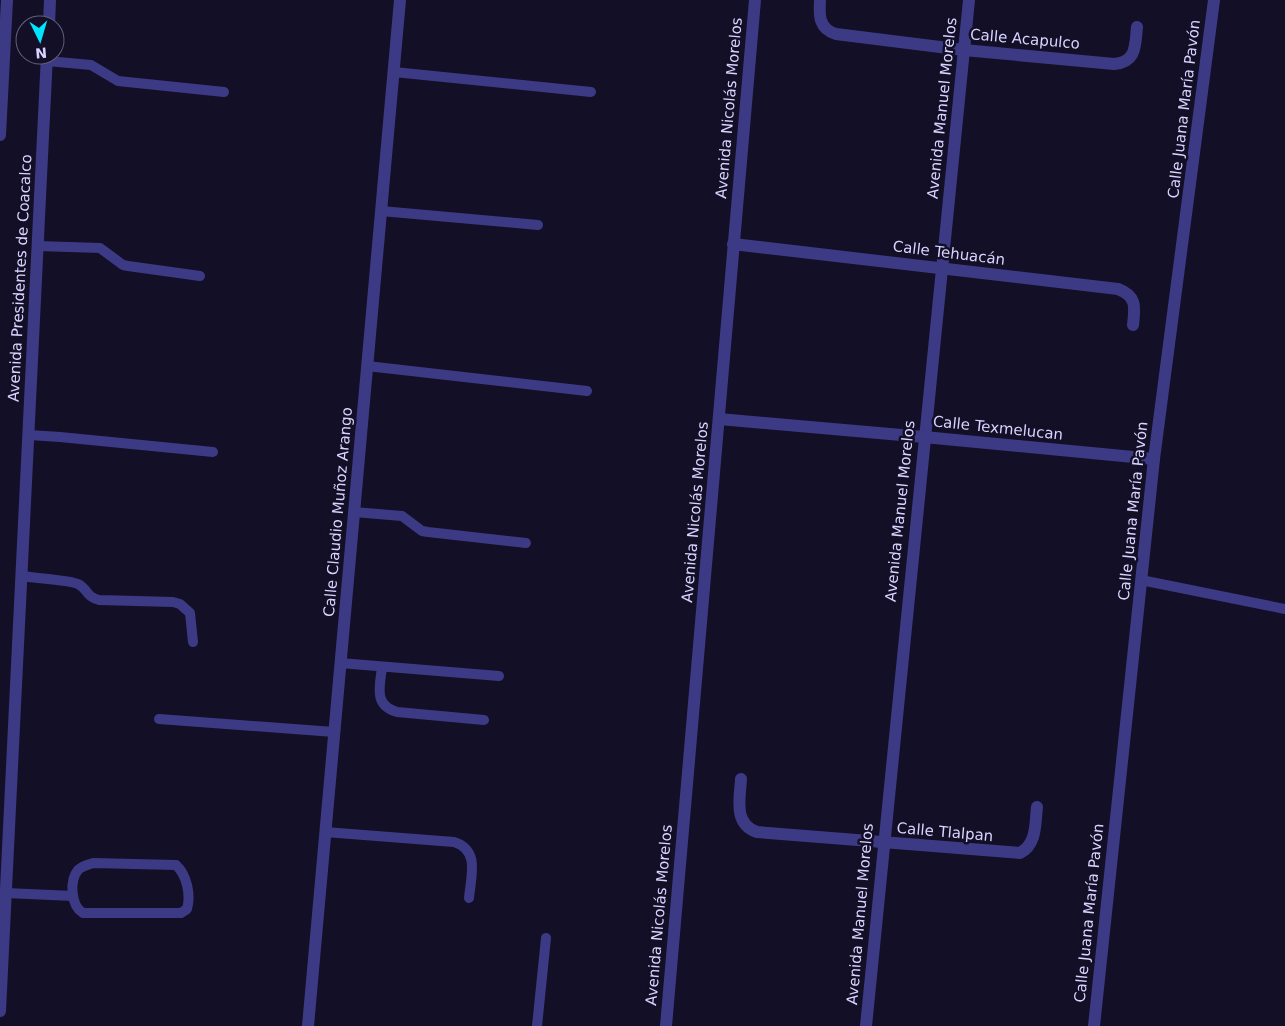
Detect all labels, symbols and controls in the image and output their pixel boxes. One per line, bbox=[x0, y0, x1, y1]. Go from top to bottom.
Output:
north arrow bbox=[15, 15, 65, 65]
street label: Avenida Manuel Morelos bbox=[924, 16, 960, 200]
street label: Avenida Nicolás Morelos bbox=[712, 17, 746, 199]
street label: Calle Juana María Pavón bbox=[1164, 19, 1204, 199]
street label: Calle Acapulco bbox=[969, 25, 1081, 53]
text: N bbox=[35, 44, 48, 61]
street label: Avenida Presidentes de Coacalco bbox=[5, 154, 35, 402]
street label: Calle Tehuacán bbox=[892, 237, 1006, 269]
street label: Calle Claudio Muñoz Arango bbox=[320, 406, 356, 618]
street label: Calle Texmelucan bbox=[932, 412, 1064, 444]
street label: Avenida Manuel Morelos bbox=[882, 419, 918, 603]
street label: Calle Juana María Pavón bbox=[1115, 420, 1151, 602]
street label: Avenida Nicolás Morelos bbox=[678, 421, 712, 603]
street label: Calle Tlalpan bbox=[896, 819, 994, 845]
street label: Avenida Manuel Morelos bbox=[843, 822, 877, 1006]
street label: Calle Juana María Pavón bbox=[1071, 822, 1107, 1004]
street label: Avenida Nicolás Morelos bbox=[642, 824, 676, 1006]

